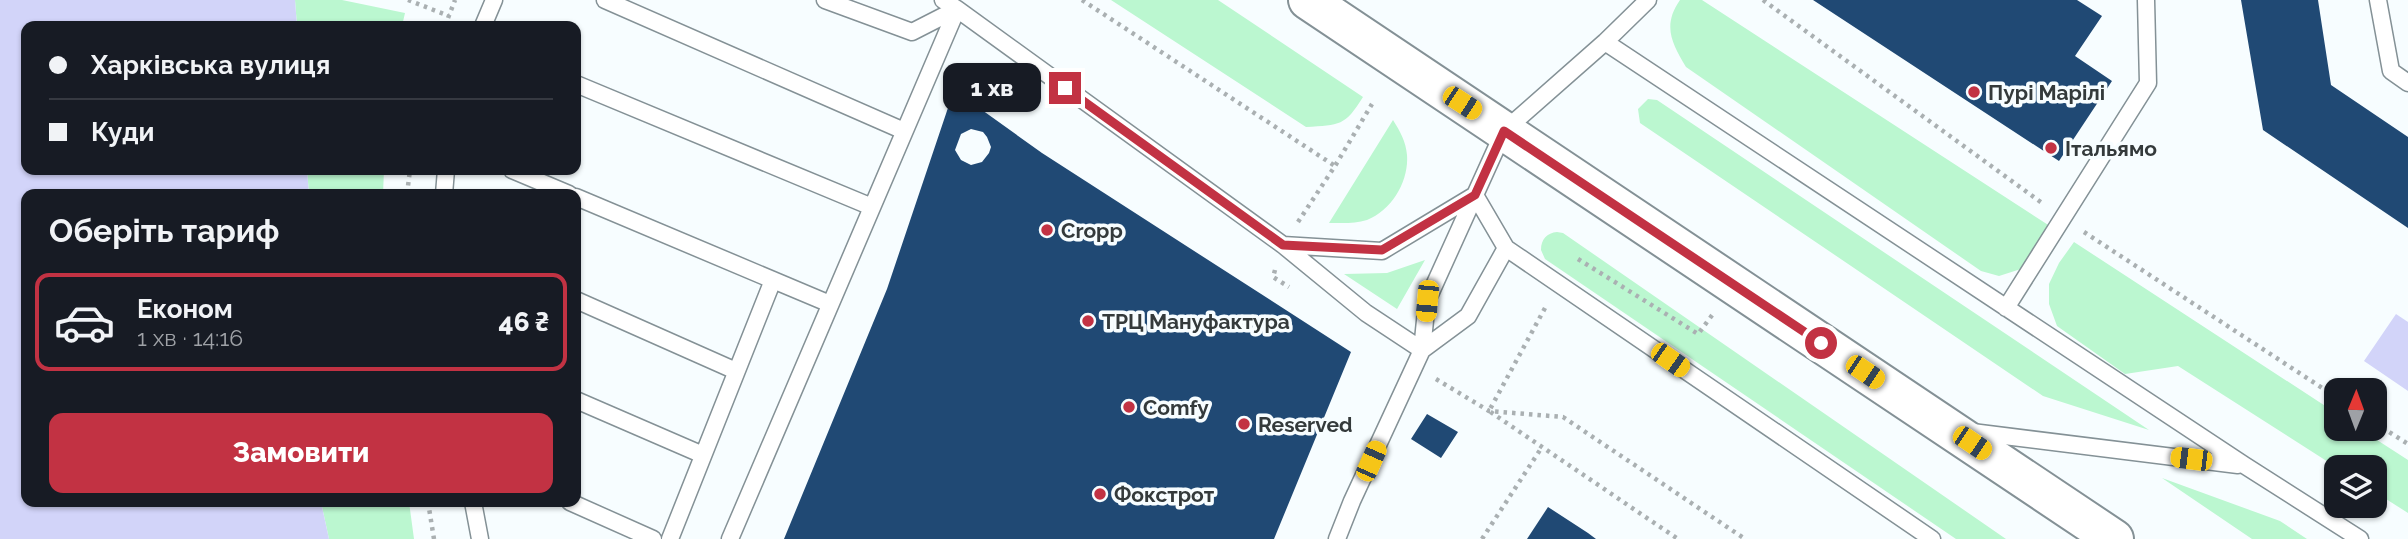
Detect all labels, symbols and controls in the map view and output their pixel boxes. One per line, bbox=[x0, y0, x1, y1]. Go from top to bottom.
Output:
text: Харківська вулиця bbox=[91, 50, 330, 80]
callout: 1 хв bbox=[942, 64, 1040, 112]
route end bbox=[1049, 72, 1081, 104]
text: 1 хв bbox=[970, 74, 1014, 101]
place label: Пурі Марілі bbox=[1988, 80, 2105, 105]
car bbox=[1439, 83, 1486, 123]
marker: Пурі Марілі bbox=[1966, 84, 1982, 100]
text: Куди bbox=[91, 117, 155, 147]
place label: Італьямо bbox=[2065, 136, 2157, 161]
marker: Італьямо bbox=[2043, 140, 2059, 156]
text: Оберіть тариф bbox=[49, 212, 279, 249]
place label: Cropp bbox=[1061, 218, 1123, 243]
marker: Cropp bbox=[1039, 222, 1055, 238]
car bbox=[1415, 279, 1440, 323]
icon: car bbox=[53, 291, 116, 354]
text: Економ bbox=[137, 294, 233, 324]
text: 46 ₴ bbox=[499, 307, 549, 337]
place label: ТРЦ Мануфактура bbox=[1102, 309, 1290, 334]
marker: ТРЦ Мануфактура bbox=[1080, 313, 1096, 329]
text: 1 хв · 14:16 bbox=[137, 324, 243, 351]
route start bbox=[1805, 327, 1837, 359]
car bbox=[1647, 339, 1694, 381]
car bbox=[1842, 352, 1889, 392]
north arrow bbox=[2324, 378, 2387, 441]
map controls bbox=[2324, 378, 2387, 518]
place label: Comfy bbox=[1143, 395, 1209, 420]
marker: Comfy bbox=[1121, 399, 1137, 415]
place label: Reserved bbox=[1258, 412, 1353, 437]
button: Замовити bbox=[49, 413, 553, 493]
marker: Reserved bbox=[1236, 416, 1252, 432]
car bbox=[1949, 423, 1996, 463]
car bbox=[1353, 438, 1390, 484]
car bbox=[2169, 446, 2214, 472]
button: layers bbox=[2324, 455, 2387, 518]
place label: Фокстрот bbox=[1114, 482, 1215, 507]
marker: Фокстрот bbox=[1092, 486, 1108, 502]

